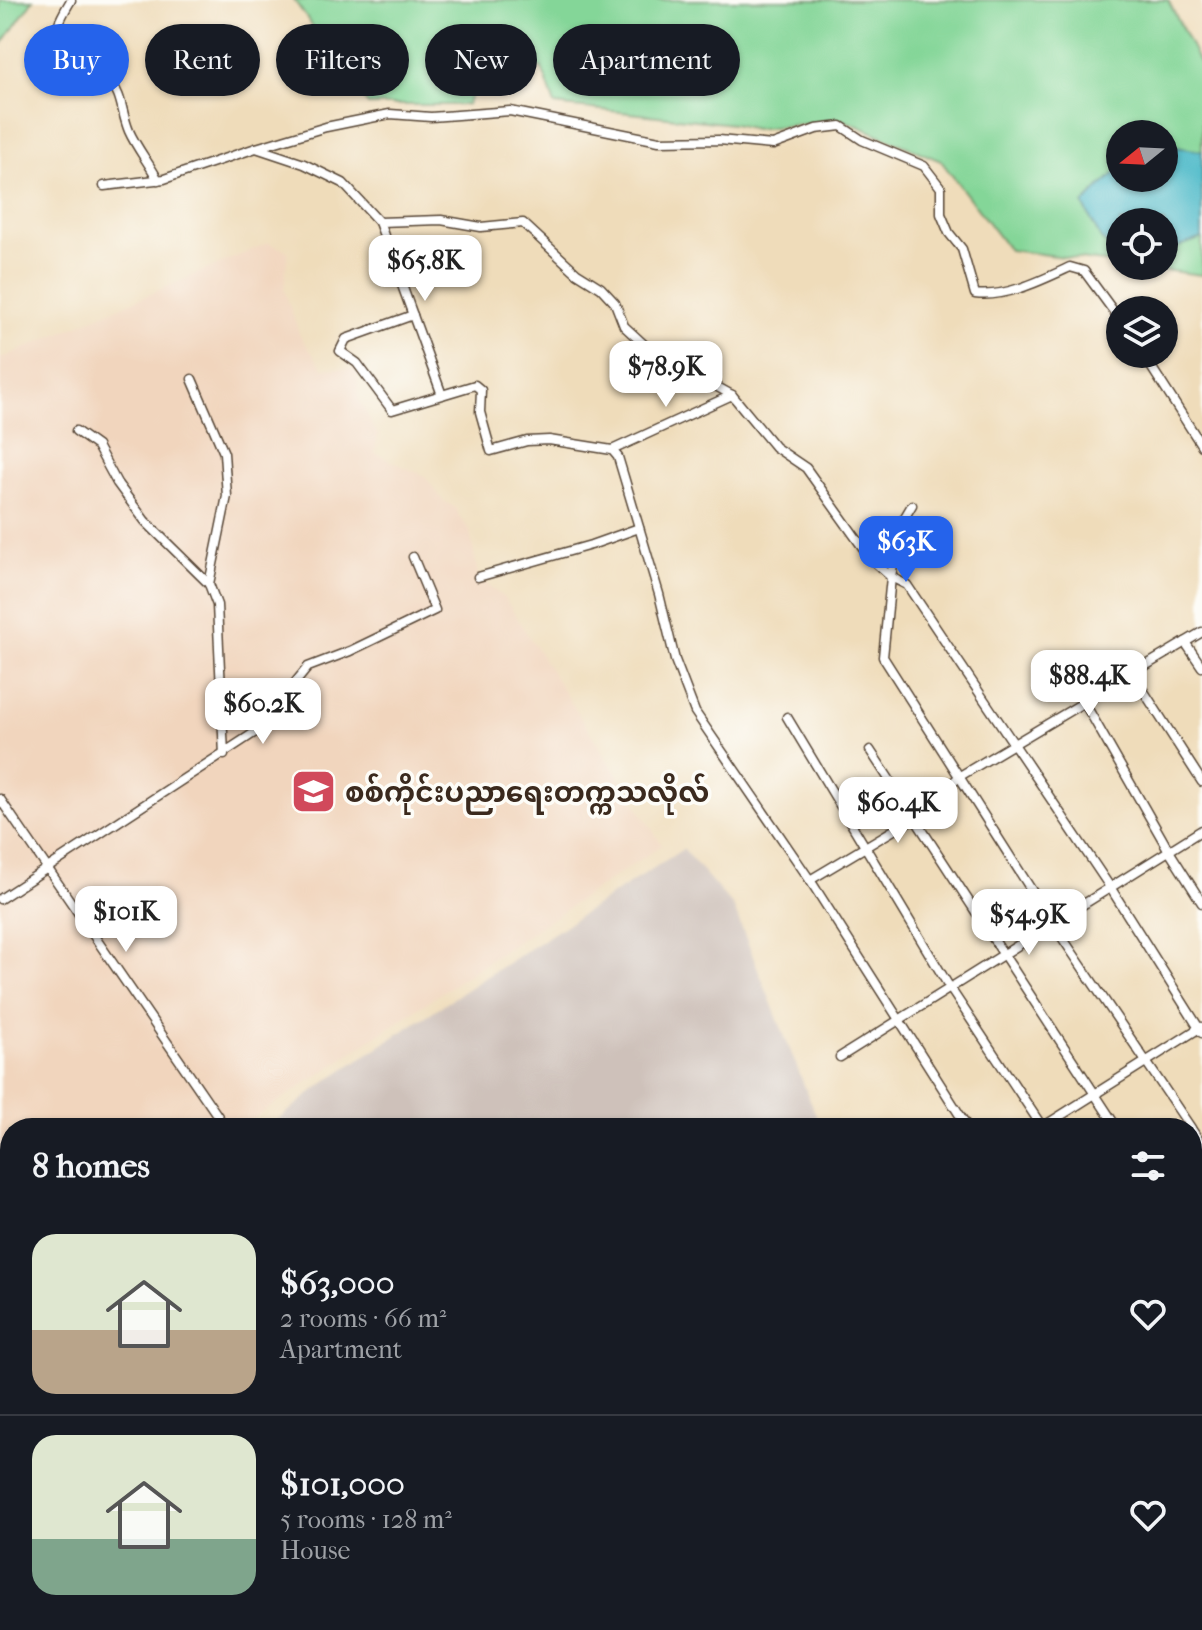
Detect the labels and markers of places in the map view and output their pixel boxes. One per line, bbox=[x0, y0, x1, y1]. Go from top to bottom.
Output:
pin: $65.8K bbox=[360, 235, 490, 303]
pin: $78.9K bbox=[601, 341, 731, 409]
pin: $63K bbox=[859, 516, 953, 584]
pin: $88.4K bbox=[1024, 650, 1154, 718]
pin: $60.2K bbox=[198, 678, 328, 746]
school or university icon: စစ်ကိုင်းပညာရေးတက္ကသလိုလ် bbox=[290, 768, 338, 816]
place label: စစ်ကိုင်းပညာရေးတက္ကသလိုလ် bbox=[345, 773, 709, 815]
pin: $60.4K bbox=[833, 777, 963, 845]
pin: $101K bbox=[70, 886, 182, 954]
pin: $54.9K bbox=[964, 889, 1094, 957]

